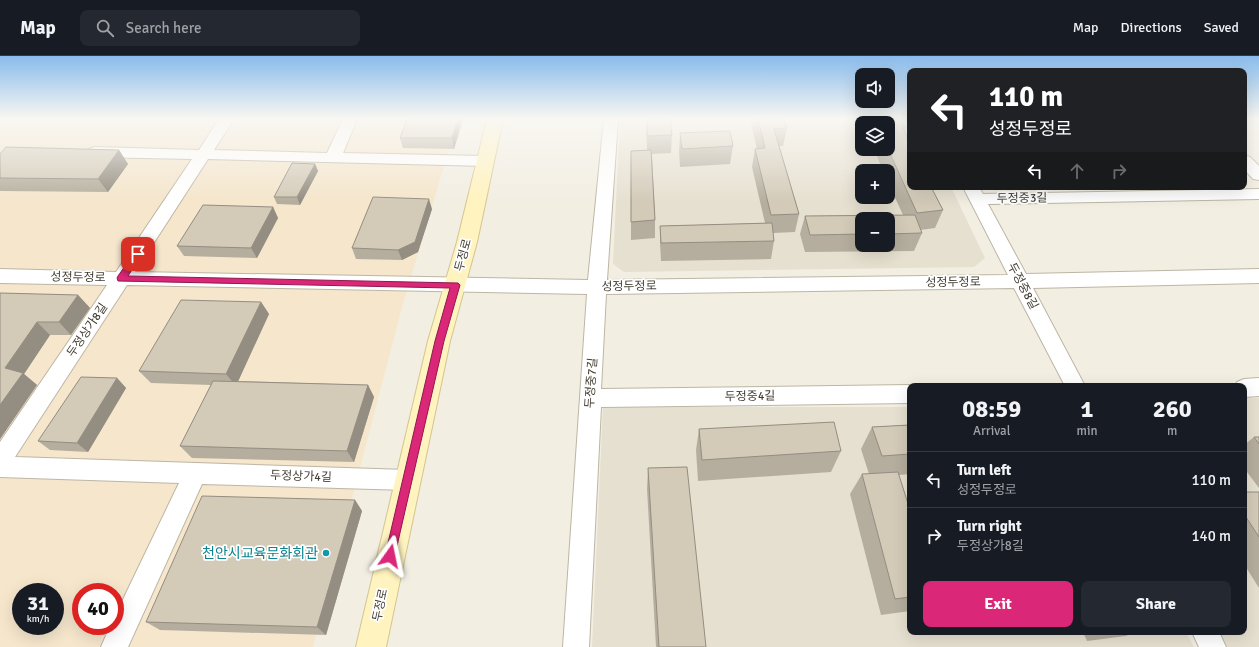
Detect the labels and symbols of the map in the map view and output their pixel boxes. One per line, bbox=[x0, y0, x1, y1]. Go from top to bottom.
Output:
street label: 두정중3길 bbox=[997, 191, 1047, 206]
pin bbox=[121, 237, 155, 271]
street label: 두정로 bbox=[452, 237, 475, 273]
street label: 두정중8길 bbox=[1004, 260, 1041, 312]
street label: 성정두정로 bbox=[50, 270, 106, 285]
street label: 성정두정로 bbox=[925, 275, 981, 290]
street label: 성정두정로 bbox=[601, 279, 657, 294]
street label: 두정상가8길 bbox=[64, 301, 111, 360]
street label: 두정중7길 bbox=[582, 357, 601, 409]
street label: 두정중4길 bbox=[725, 389, 775, 404]
street label: 두정상가4길 bbox=[270, 468, 332, 485]
position arrow bbox=[369, 535, 411, 577]
place label: 천안시교육문화회관 bbox=[202, 545, 318, 562]
marker: 천안시교육문화회관 bbox=[321, 548, 331, 558]
speed limit sign: 40 bbox=[72, 583, 124, 635]
street label: 두정로 bbox=[370, 587, 391, 623]

